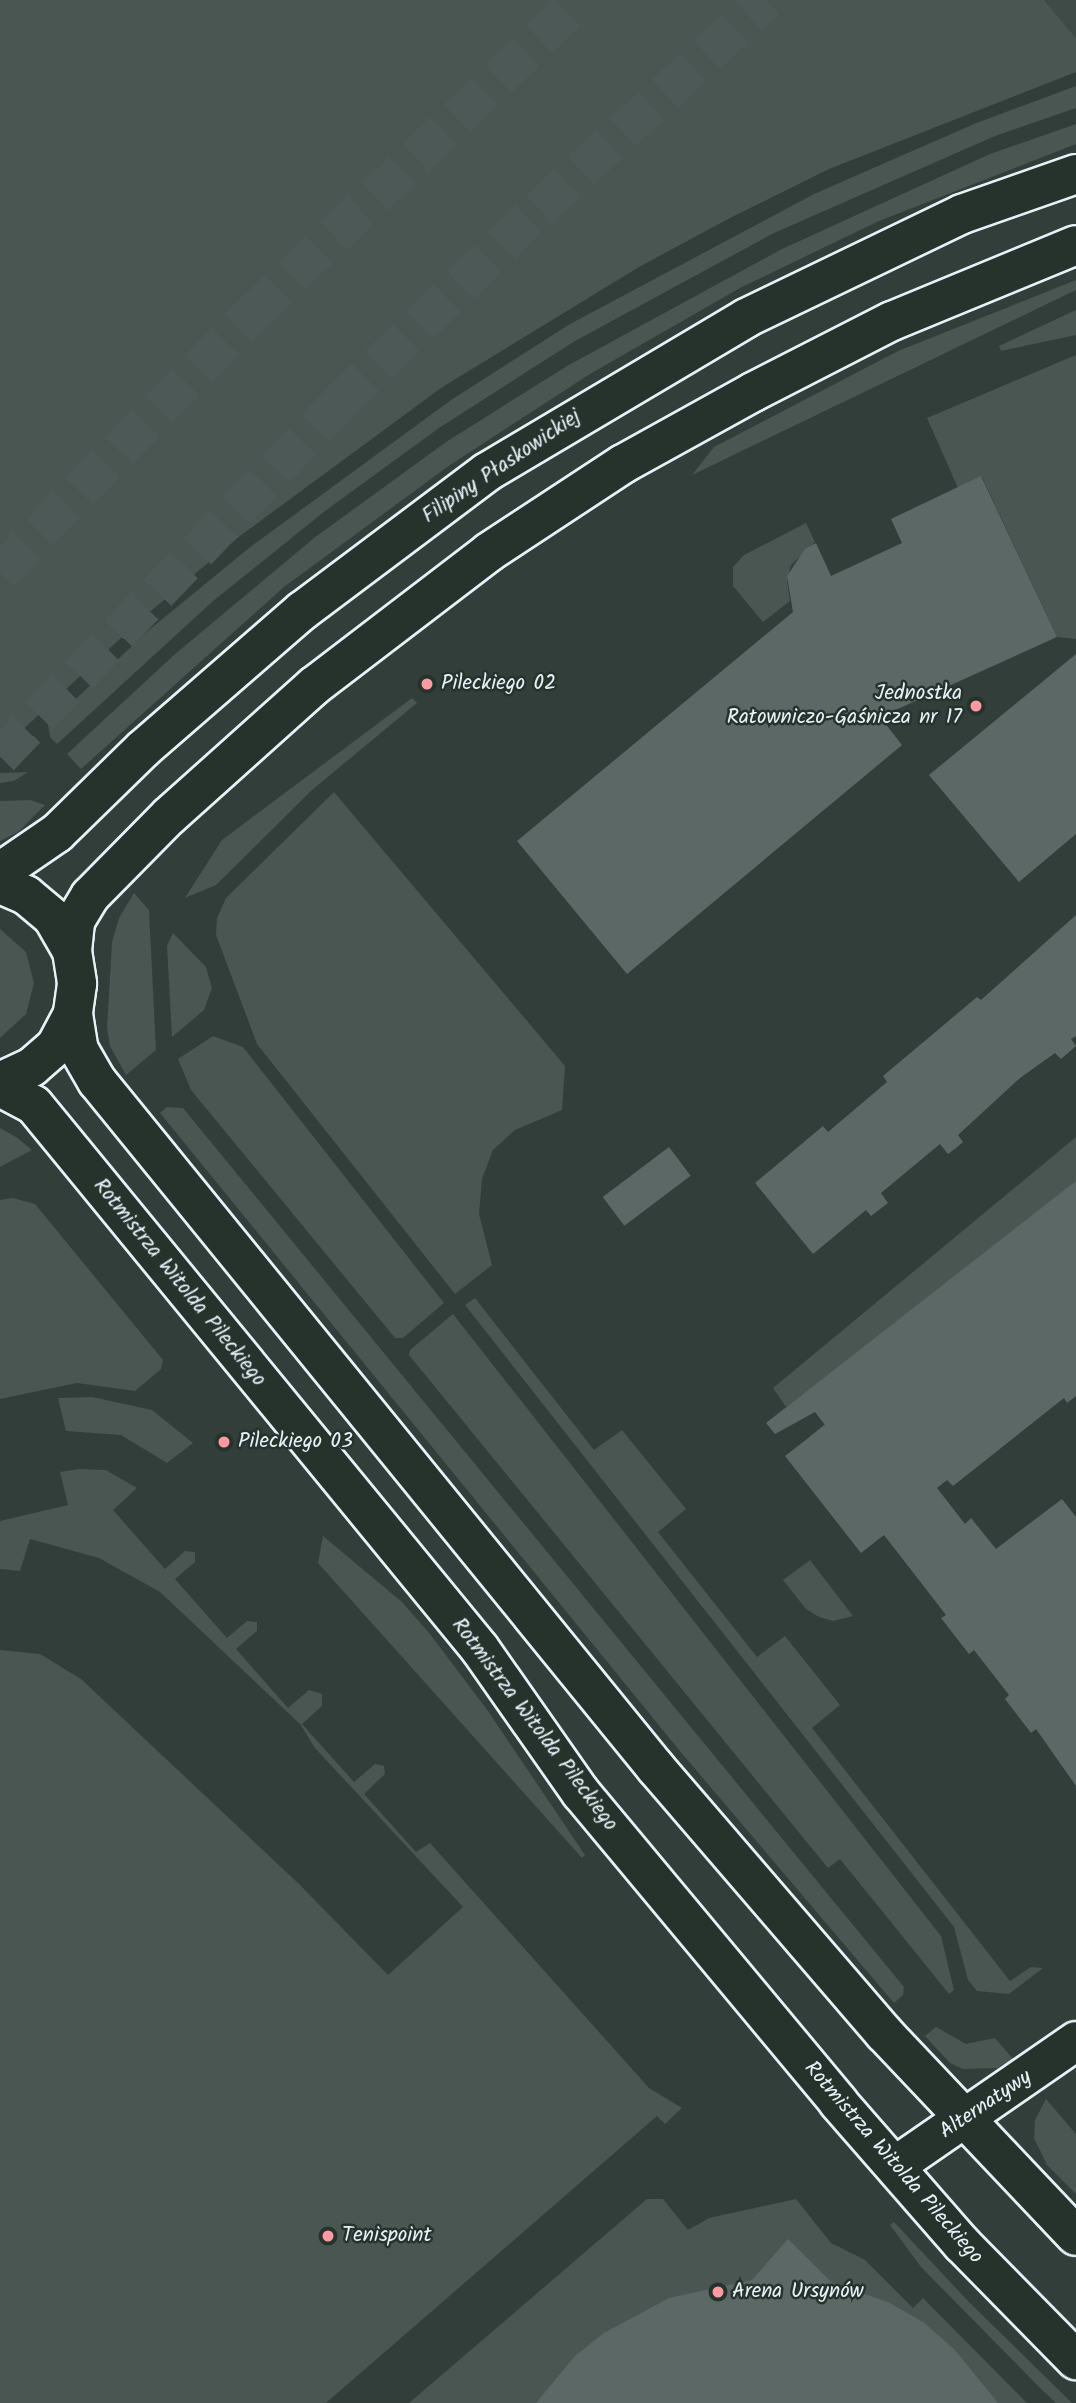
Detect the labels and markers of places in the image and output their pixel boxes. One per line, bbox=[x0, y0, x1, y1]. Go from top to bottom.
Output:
place label: Pileckiego 02 bbox=[441, 671, 556, 697]
marker: Pileckiego 02 bbox=[419, 676, 435, 692]
place label: Jednostka Ratowniczo-Gaśnicza nr 17 bbox=[727, 681, 962, 731]
marker: Jednostka Ratowniczo-Gaśnicza nr 17 bbox=[968, 698, 984, 714]
place label: Pileckiego 03 bbox=[238, 1429, 353, 1455]
marker: Pileckiego 03 bbox=[216, 1434, 232, 1450]
place label: Tenispoint bbox=[342, 2223, 432, 2249]
marker: Tenispoint bbox=[320, 2228, 336, 2244]
place label: Arena Ursynów bbox=[732, 2279, 864, 2305]
marker: Arena Ursynów bbox=[710, 2284, 726, 2300]

